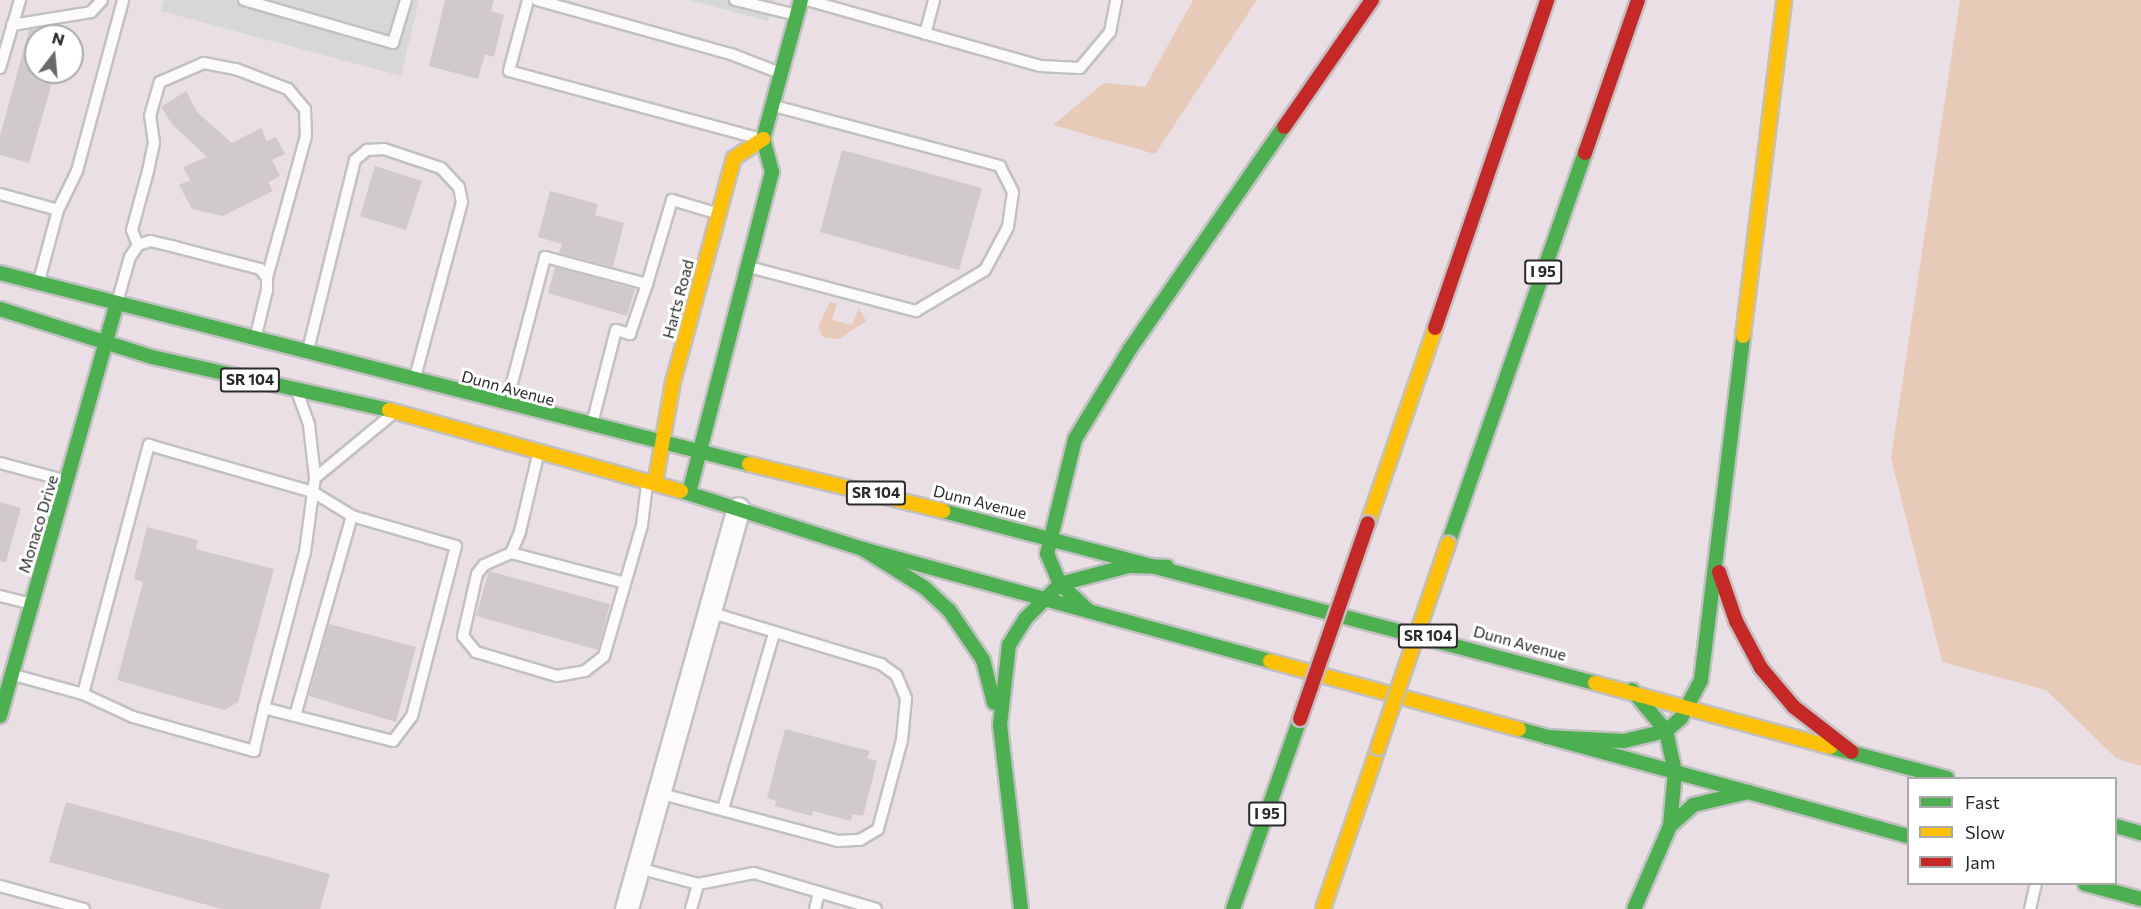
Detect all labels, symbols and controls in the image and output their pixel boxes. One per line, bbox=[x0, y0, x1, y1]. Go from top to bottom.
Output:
north arrow bbox=[24, 24, 84, 84]
text: N bbox=[50, 27, 67, 49]
street label: Harts Road bbox=[658, 257, 698, 341]
road number: I 95 bbox=[1524, 260, 1562, 284]
street label: Dunn Avenue bbox=[459, 366, 557, 410]
road number: SR 104 bbox=[218, 368, 282, 392]
street label: Monaco Drive bbox=[14, 473, 62, 575]
road number: SR 104 bbox=[844, 481, 908, 505]
street label: Dunn Avenue bbox=[931, 481, 1029, 523]
street label: Dunn Avenue bbox=[1471, 621, 1569, 665]
road number: SR 104 bbox=[1396, 624, 1460, 648]
legend bbox=[1907, 777, 2117, 885]
text: Fast bbox=[1965, 791, 2000, 813]
road number: I 95 bbox=[1248, 802, 1286, 826]
text: Slow bbox=[1965, 821, 2005, 843]
text: Jam bbox=[1965, 851, 1995, 873]

